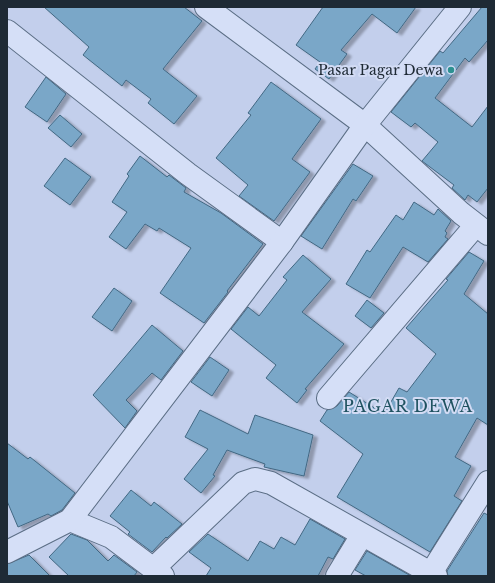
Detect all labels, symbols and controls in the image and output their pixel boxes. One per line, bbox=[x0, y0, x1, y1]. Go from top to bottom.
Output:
place label: Pasar Pagar Dewa bbox=[318, 61, 443, 79]
marker: Pasar Pagar Dewa bbox=[446, 65, 456, 75]
district label: PAGAR DEWA bbox=[343, 396, 473, 416]

